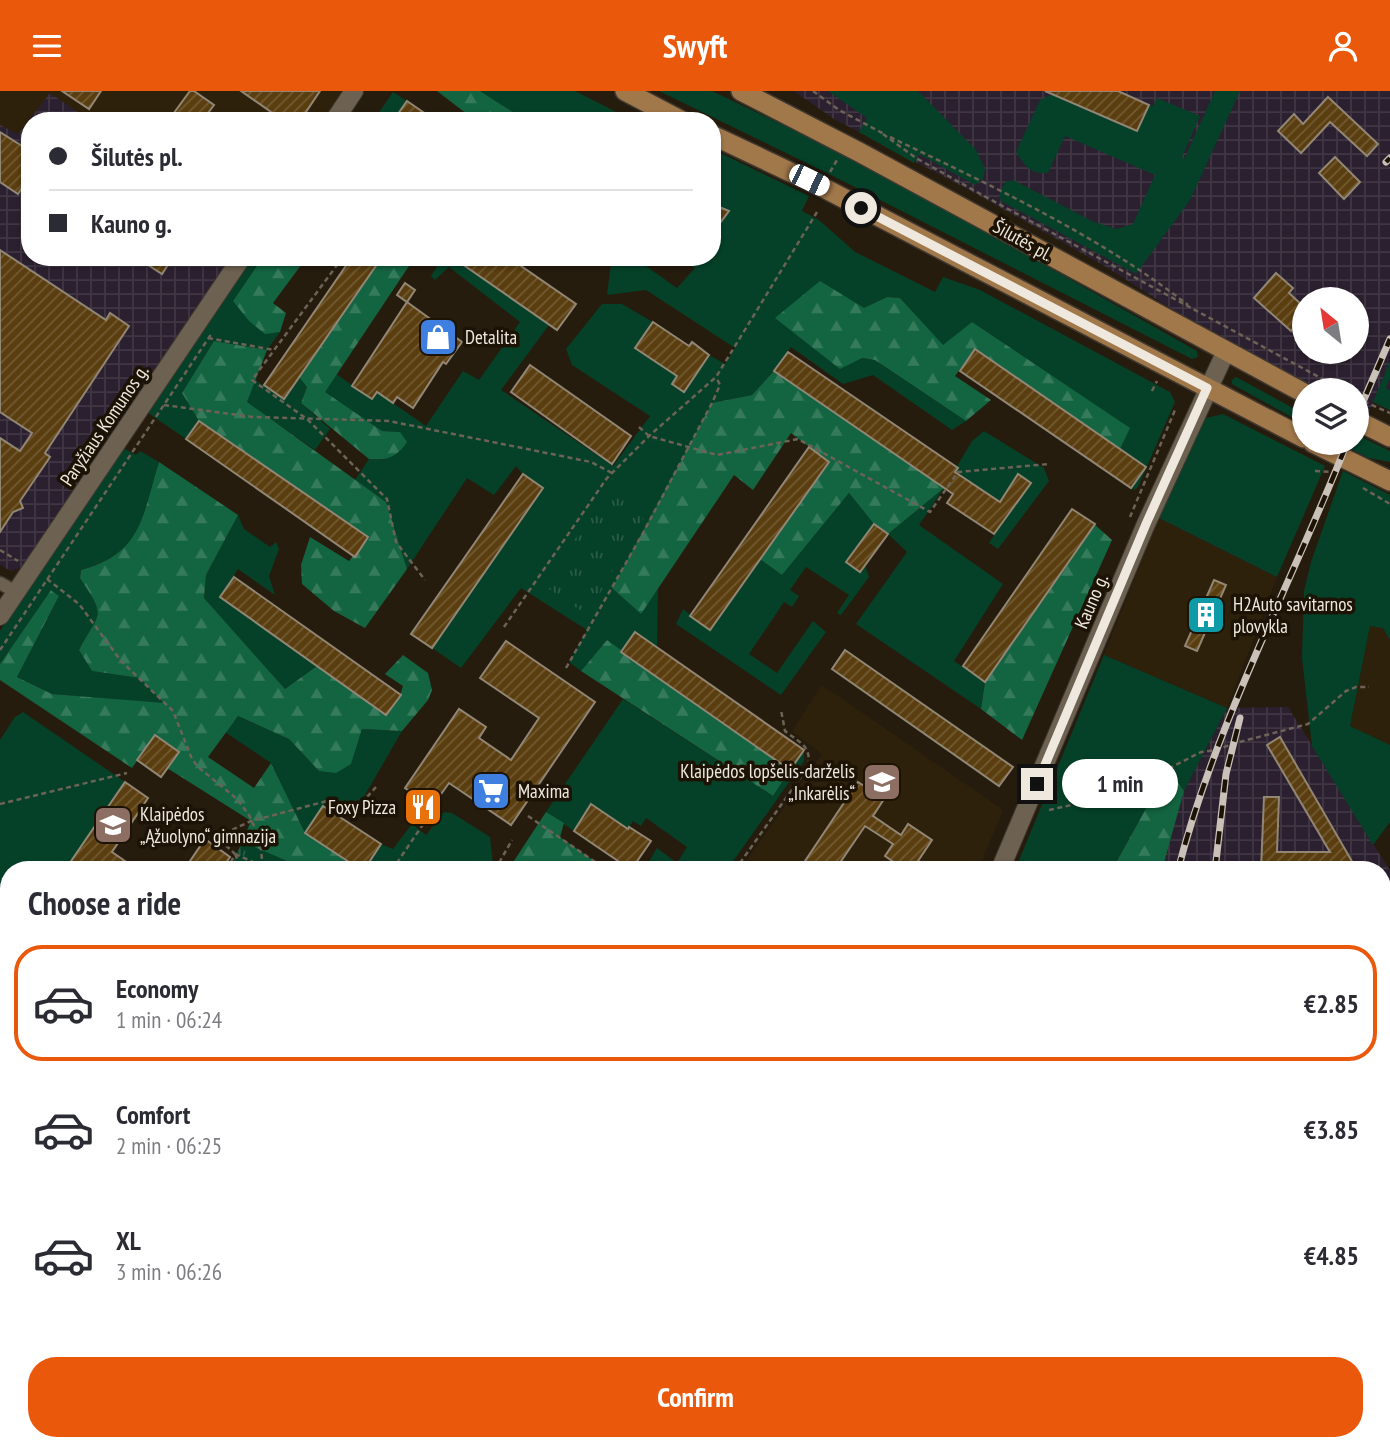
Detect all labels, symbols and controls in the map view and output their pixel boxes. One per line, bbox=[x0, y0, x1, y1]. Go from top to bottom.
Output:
text: Swyft bbox=[663, 25, 727, 67]
icon: menu bbox=[28, 27, 66, 65]
icon: person bbox=[1324, 27, 1362, 65]
text: Šilutės pl. bbox=[91, 140, 183, 173]
car bbox=[786, 161, 833, 199]
route start bbox=[845, 192, 877, 224]
text: Kauno g. bbox=[91, 207, 172, 240]
street label: Šilutės pl. bbox=[989, 214, 1057, 266]
north arrow bbox=[1292, 287, 1368, 364]
map controls bbox=[1292, 287, 1369, 455]
shop icon: Detalita bbox=[417, 316, 459, 358]
place label: Detalita bbox=[465, 325, 517, 349]
street label: Paryžiaus Komunos g. bbox=[55, 360, 153, 490]
button: layers bbox=[1292, 378, 1369, 455]
street label: Kauno g. bbox=[1069, 570, 1113, 632]
place label: H2Auto savitarnos plovykla bbox=[1233, 592, 1353, 638]
building icon: H2Auto savitarnos plovykla bbox=[1185, 594, 1227, 636]
place label: Klaipėdos lopšelis-darželis „Inkarėlis“ bbox=[680, 759, 855, 805]
callout: 1 min bbox=[1062, 759, 1177, 809]
school or university icon: Klaipėdos lopšelis-darželis „Inkarėlis“ bbox=[861, 761, 903, 803]
route end bbox=[1021, 768, 1053, 800]
text: 1 min bbox=[1097, 769, 1143, 798]
supermarket icon: Maxima bbox=[470, 770, 512, 812]
place label: Maxima bbox=[518, 779, 570, 803]
restaurant icon: Foxy Pizza bbox=[402, 786, 444, 828]
place label: Foxy Pizza bbox=[328, 795, 396, 819]
place label: Klaipėdos „Ąžuolyno“ gimnazija bbox=[140, 802, 276, 848]
school or university icon: Klaipėdos „Ąžuolyno“ gimnazija bbox=[92, 804, 134, 846]
text: Choose a ride bbox=[28, 882, 181, 924]
icon: car bbox=[32, 972, 95, 1035]
text: Economy bbox=[116, 972, 198, 1005]
text: €2.85 bbox=[1304, 987, 1359, 1020]
text: 1 min · 06:24 bbox=[116, 1005, 222, 1034]
icon: car bbox=[32, 1098, 95, 1161]
text: Comfort bbox=[116, 1098, 190, 1131]
text: €3.85 bbox=[1304, 1113, 1359, 1146]
text: 2 min · 06:25 bbox=[116, 1131, 222, 1160]
icon: car bbox=[32, 1224, 95, 1287]
text: XL bbox=[116, 1224, 141, 1257]
text: €4.85 bbox=[1304, 1239, 1359, 1272]
text: 3 min · 06:26 bbox=[116, 1257, 222, 1286]
button: Confirm bbox=[28, 1357, 1363, 1437]

